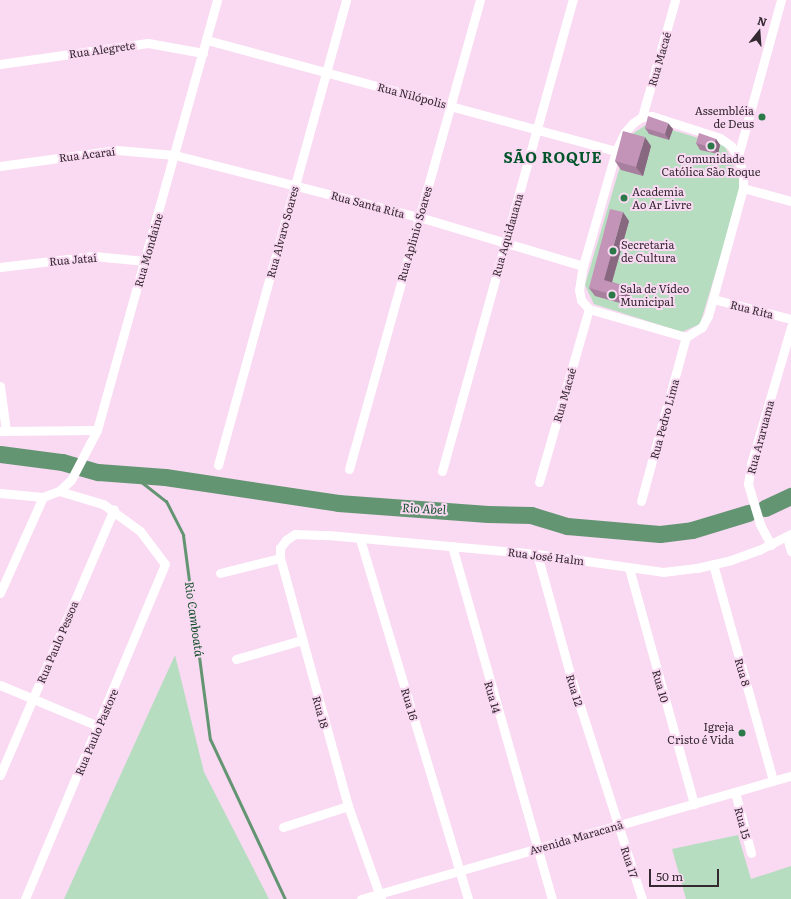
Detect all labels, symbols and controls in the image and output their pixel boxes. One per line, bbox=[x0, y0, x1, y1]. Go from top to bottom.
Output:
north arrow bbox=[739, 12, 779, 52]
text: N bbox=[756, 12, 769, 30]
street label: Rua Macaé bbox=[645, 30, 673, 88]
street label: Rua Alegrete bbox=[68, 38, 136, 60]
street label: Rua Nilópolis bbox=[376, 80, 448, 110]
place label: Assembléia de Deus bbox=[695, 104, 754, 130]
marker: Assembléia de Deus bbox=[757, 112, 767, 122]
marker: Comunidade Católica São Roque bbox=[706, 141, 716, 151]
street label: Rua Acaraí bbox=[58, 144, 116, 164]
district label: SÃO ROQUE bbox=[503, 148, 603, 166]
place label: Comunidade Católica São Roque bbox=[661, 152, 761, 178]
street label: Rua Alvaro Soares bbox=[263, 185, 301, 279]
street label: Rua Aplinio Soares bbox=[394, 185, 434, 283]
place label: Academia Ao Ar Livre bbox=[632, 185, 692, 211]
street label: Rua Santa Rita bbox=[330, 188, 406, 220]
street label: Rua Aquidauana bbox=[489, 192, 525, 278]
marker: Academia Ao Ar Livre bbox=[619, 193, 629, 203]
street label: Rua Mondaine bbox=[131, 212, 165, 288]
place label: Secretaria de Cultura bbox=[621, 238, 676, 264]
marker: Secretaria de Cultura bbox=[608, 246, 618, 256]
street label: Rua Jataí bbox=[49, 250, 97, 268]
place label: Sala de Vídeo Municipal bbox=[620, 282, 689, 308]
marker: Sala de Vídeo Municipal bbox=[607, 290, 617, 300]
street label: Rua Rita bbox=[729, 297, 775, 321]
street label: Rua Macaé bbox=[550, 366, 578, 424]
street label: Rua Pedro Lima bbox=[647, 377, 681, 461]
street label: Rua Araruama bbox=[744, 399, 776, 475]
water label: Rio Abel bbox=[402, 501, 446, 517]
street label: Rua José Halm bbox=[507, 545, 585, 567]
water label: Rio Camboatá bbox=[182, 580, 206, 658]
street label: Rua Paulo Pessoa bbox=[34, 599, 80, 685]
street label: Rua 8 bbox=[733, 656, 753, 688]
street label: Rua 10 bbox=[650, 668, 672, 704]
street label: Rua 12 bbox=[564, 672, 586, 708]
street label: Rua 14 bbox=[482, 679, 504, 715]
street label: Rua 16 bbox=[399, 686, 421, 722]
street label: Rua Paulo Pastore bbox=[72, 687, 120, 777]
street label: Rua 18 bbox=[310, 694, 332, 730]
place label: Igreja Cristo é Vida bbox=[667, 720, 734, 746]
marker: Igreja Cristo é Vida bbox=[737, 728, 747, 738]
street label: Rua 15 bbox=[732, 806, 754, 840]
street label: Avenida Maracanã bbox=[528, 817, 624, 857]
street label: Rua 17 bbox=[619, 845, 641, 879]
scale bar bbox=[651, 861, 721, 887]
text: 50 m bbox=[656, 867, 683, 885]

